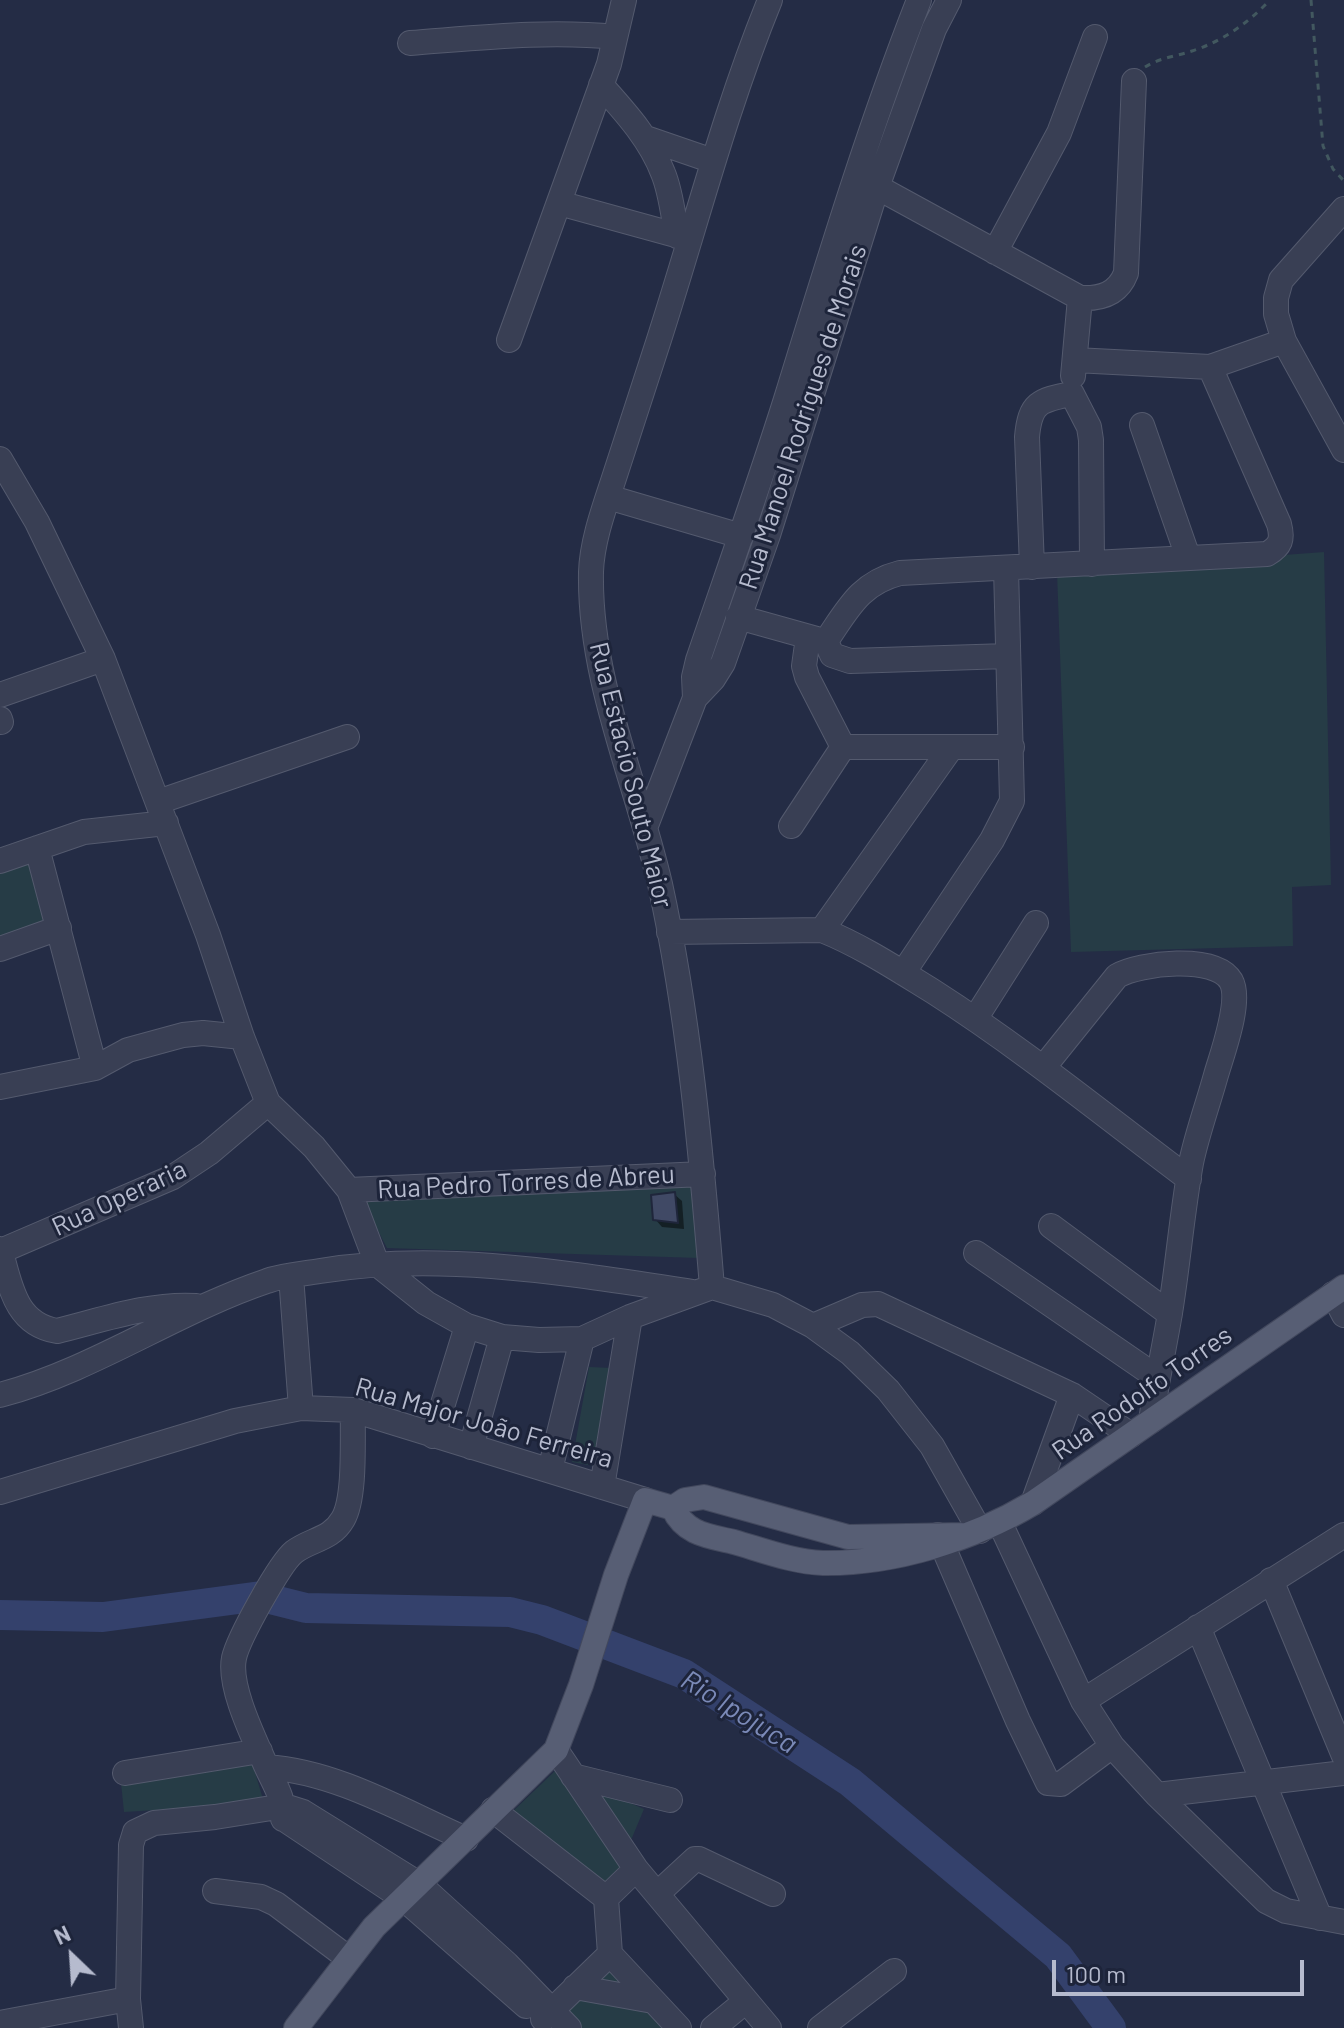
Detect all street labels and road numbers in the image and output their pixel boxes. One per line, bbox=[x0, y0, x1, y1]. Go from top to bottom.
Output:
street label: Rua Manoel Rodrigues de Morais bbox=[732, 241, 874, 593]
street label: Rua Estacio Souto Maior bbox=[583, 639, 679, 911]
street label: Rua Operaria bbox=[47, 1153, 191, 1243]
street label: Rua Pedro Torres de Abreu bbox=[377, 1159, 675, 1205]
street label: Rua Rodolfo Torres bbox=[1046, 1319, 1238, 1467]
street label: Rua Major João Ferreira bbox=[352, 1371, 616, 1475]

